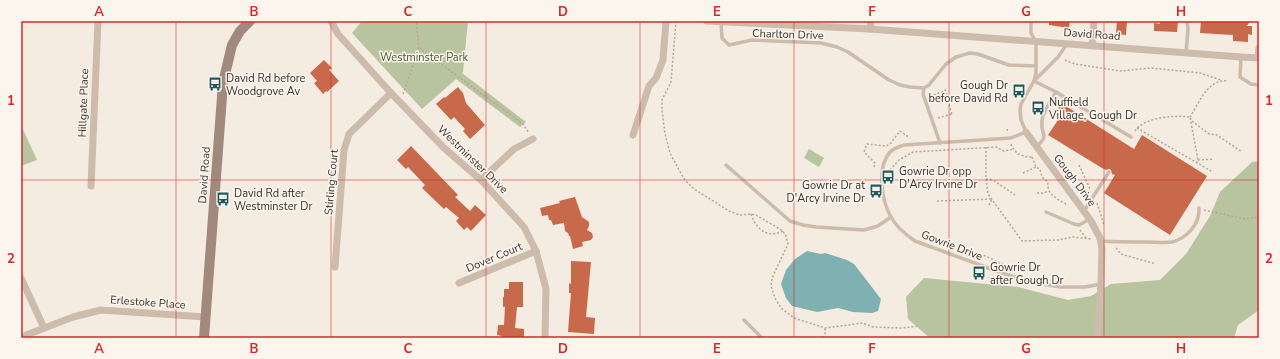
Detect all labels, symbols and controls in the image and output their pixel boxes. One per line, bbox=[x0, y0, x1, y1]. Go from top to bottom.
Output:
text: A bbox=[94, 3, 104, 21]
text: B bbox=[250, 3, 259, 21]
text: C bbox=[404, 3, 413, 21]
text: D bbox=[558, 3, 568, 21]
text: E bbox=[713, 3, 721, 21]
text: F bbox=[868, 3, 876, 21]
text: G bbox=[1021, 3, 1031, 21]
text: H bbox=[1176, 3, 1186, 21]
street label: David Road bbox=[1063, 25, 1121, 44]
street label: Charlton Drive bbox=[752, 26, 824, 43]
park label: Westminster Park bbox=[380, 50, 469, 65]
street label: Hillgate Place bbox=[75, 68, 92, 138]
place label: David Rd before Woodgrove Av bbox=[226, 71, 306, 99]
bus stop icon: David Rd before Woodgrove Av bbox=[207, 76, 223, 92]
place label: Gough Dr before David Rd bbox=[929, 78, 1008, 106]
bus stop icon: Gough Dr before David Rd bbox=[1011, 83, 1027, 99]
text: 1 bbox=[7, 92, 15, 110]
text: 1 bbox=[1265, 92, 1273, 110]
place label: Nuffield Village, Gough Dr bbox=[1048, 95, 1137, 123]
bus stop icon: Nuffield Village, Gough Dr bbox=[1030, 100, 1046, 116]
street label: Westminster Drive bbox=[434, 122, 511, 197]
street label: David Road bbox=[195, 146, 214, 204]
street label: Stirling Court bbox=[321, 148, 342, 215]
street label: Gough Drive bbox=[1050, 151, 1099, 210]
place label: Gowrie Dr opp D'Arcy Irvine Dr bbox=[899, 164, 977, 192]
bus stop icon: Gowrie Dr opp D'Arcy Irvine Dr bbox=[880, 169, 896, 185]
place label: Gowrie Dr at D'Arcy Irvine Dr bbox=[787, 178, 865, 206]
bus stop icon: Gowrie Dr at D'Arcy Irvine Dr bbox=[868, 183, 884, 199]
place label: David Rd after Westminster Dr bbox=[234, 186, 312, 214]
bus stop icon: David Rd after Westminster Dr bbox=[215, 191, 231, 207]
street label: Gowrie Drive bbox=[919, 227, 985, 264]
street label: Dover Court bbox=[464, 239, 525, 276]
text: 2 bbox=[7, 250, 15, 268]
text: 2 bbox=[1265, 250, 1273, 268]
place label: Gowrie Dr after Gough Dr bbox=[990, 260, 1064, 288]
bus stop icon: Gowrie Dr after Gough Dr bbox=[971, 265, 987, 281]
street label: Erlestoke Place bbox=[110, 292, 186, 313]
text: A bbox=[94, 340, 104, 358]
text: B bbox=[250, 340, 259, 358]
text: C bbox=[404, 340, 413, 358]
text: D bbox=[558, 340, 568, 358]
text: E bbox=[713, 340, 721, 358]
text: F bbox=[868, 340, 876, 358]
text: G bbox=[1021, 340, 1031, 358]
text: H bbox=[1176, 340, 1186, 358]

